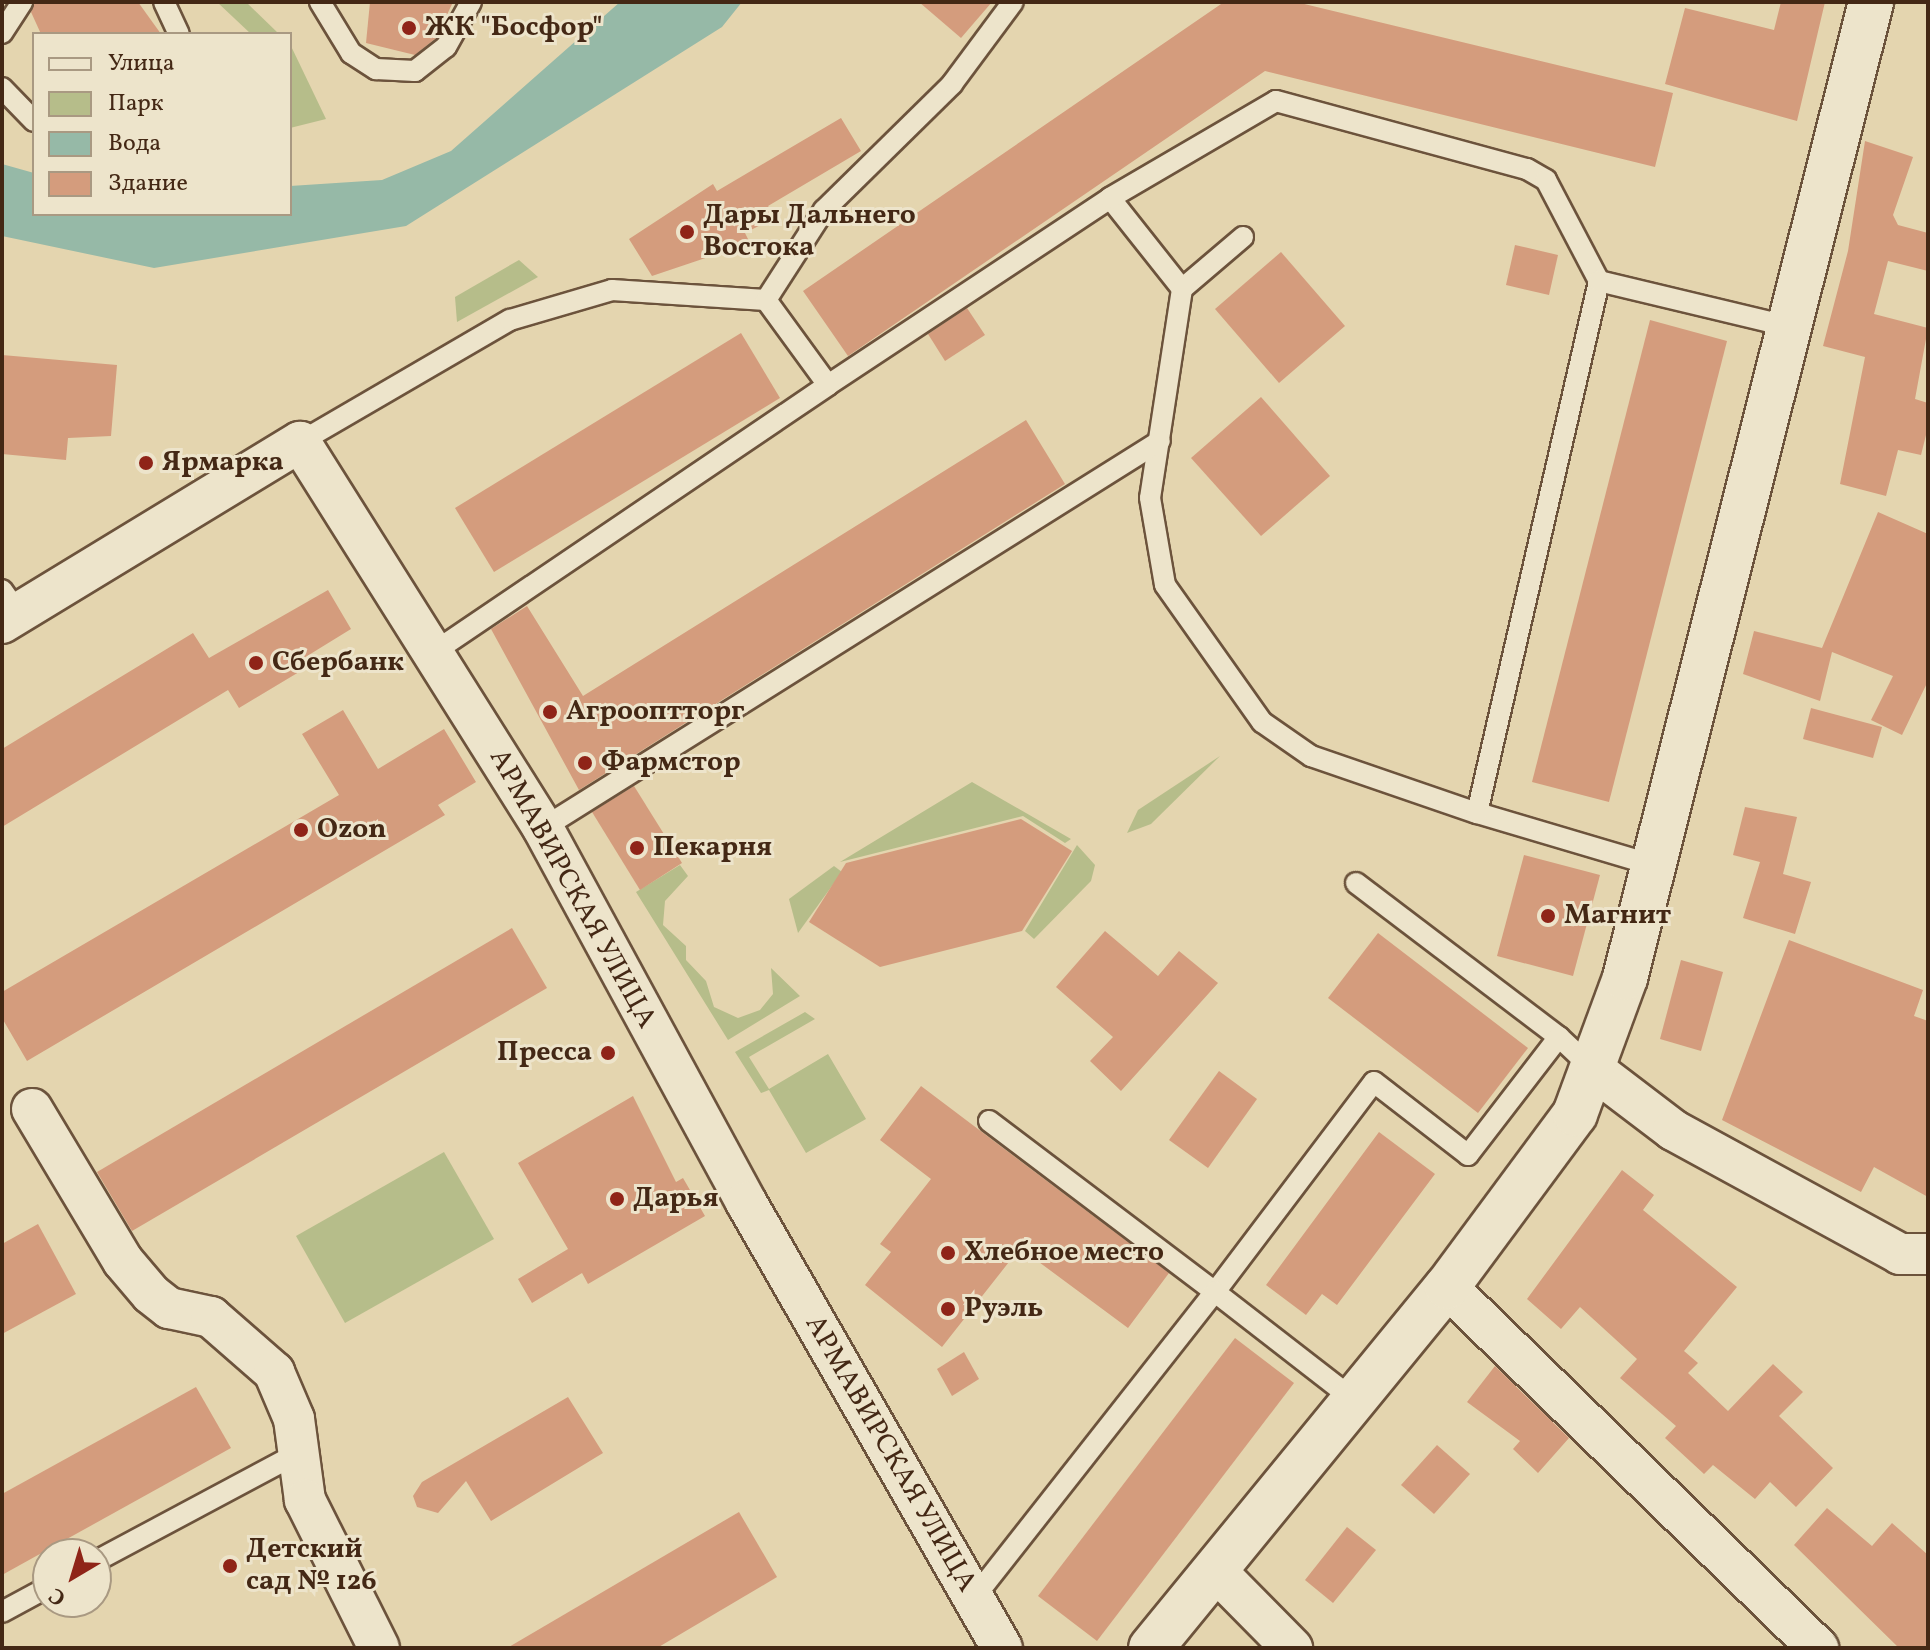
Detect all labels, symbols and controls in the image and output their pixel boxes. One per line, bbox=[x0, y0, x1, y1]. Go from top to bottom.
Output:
place label: ЖК "Босфор" bbox=[425, 11, 603, 45]
marker: ЖК "Босфор" bbox=[400, 19, 418, 37]
legend bbox=[32, 32, 292, 216]
text: Улица bbox=[108, 47, 175, 81]
text: Парк bbox=[108, 87, 164, 121]
text: Вода bbox=[108, 127, 161, 161]
text: Здание bbox=[108, 167, 188, 201]
place label: Дары Дальнего Востока bbox=[703, 199, 916, 265]
marker: Дары Дальнего Востока bbox=[678, 223, 696, 241]
place label: Ярмарка bbox=[162, 446, 284, 480]
marker: Ярмарка bbox=[137, 454, 155, 472]
place label: Сбербанк bbox=[272, 646, 404, 680]
marker: Сбербанк bbox=[247, 654, 265, 672]
place label: Агрооптторг bbox=[566, 695, 744, 729]
marker: Агрооптторг bbox=[541, 703, 559, 721]
street label: АРМАВИРСКАЯ УЛИЦА bbox=[481, 744, 663, 1034]
place label: Фармстор bbox=[601, 746, 741, 780]
marker: Фармстор bbox=[576, 754, 594, 772]
place label: Ozon bbox=[317, 813, 387, 847]
marker: Ozon bbox=[292, 821, 310, 839]
place label: Пекарня bbox=[653, 831, 772, 865]
marker: Пекарня bbox=[628, 839, 646, 857]
place label: Магнит bbox=[1564, 899, 1671, 933]
marker: Магнит bbox=[1539, 907, 1557, 925]
place label: Пресса bbox=[497, 1036, 592, 1070]
marker: Пресса bbox=[599, 1044, 617, 1062]
place label: Дарья bbox=[633, 1182, 719, 1216]
marker: Дарья bbox=[608, 1190, 626, 1208]
place label: Хлебное место bbox=[964, 1236, 1164, 1270]
marker: Хлебное место bbox=[939, 1244, 957, 1262]
place label: Руэль bbox=[964, 1292, 1043, 1326]
marker: Руэль bbox=[939, 1300, 957, 1318]
street label: АРМАВИРСКАЯ УЛИЦА bbox=[797, 1310, 983, 1598]
place label: Детский сад № 126 bbox=[246, 1533, 377, 1599]
north arrow bbox=[32, 1538, 112, 1618]
marker: Детский сад № 126 bbox=[221, 1557, 239, 1575]
text: С bbox=[43, 1579, 73, 1612]

